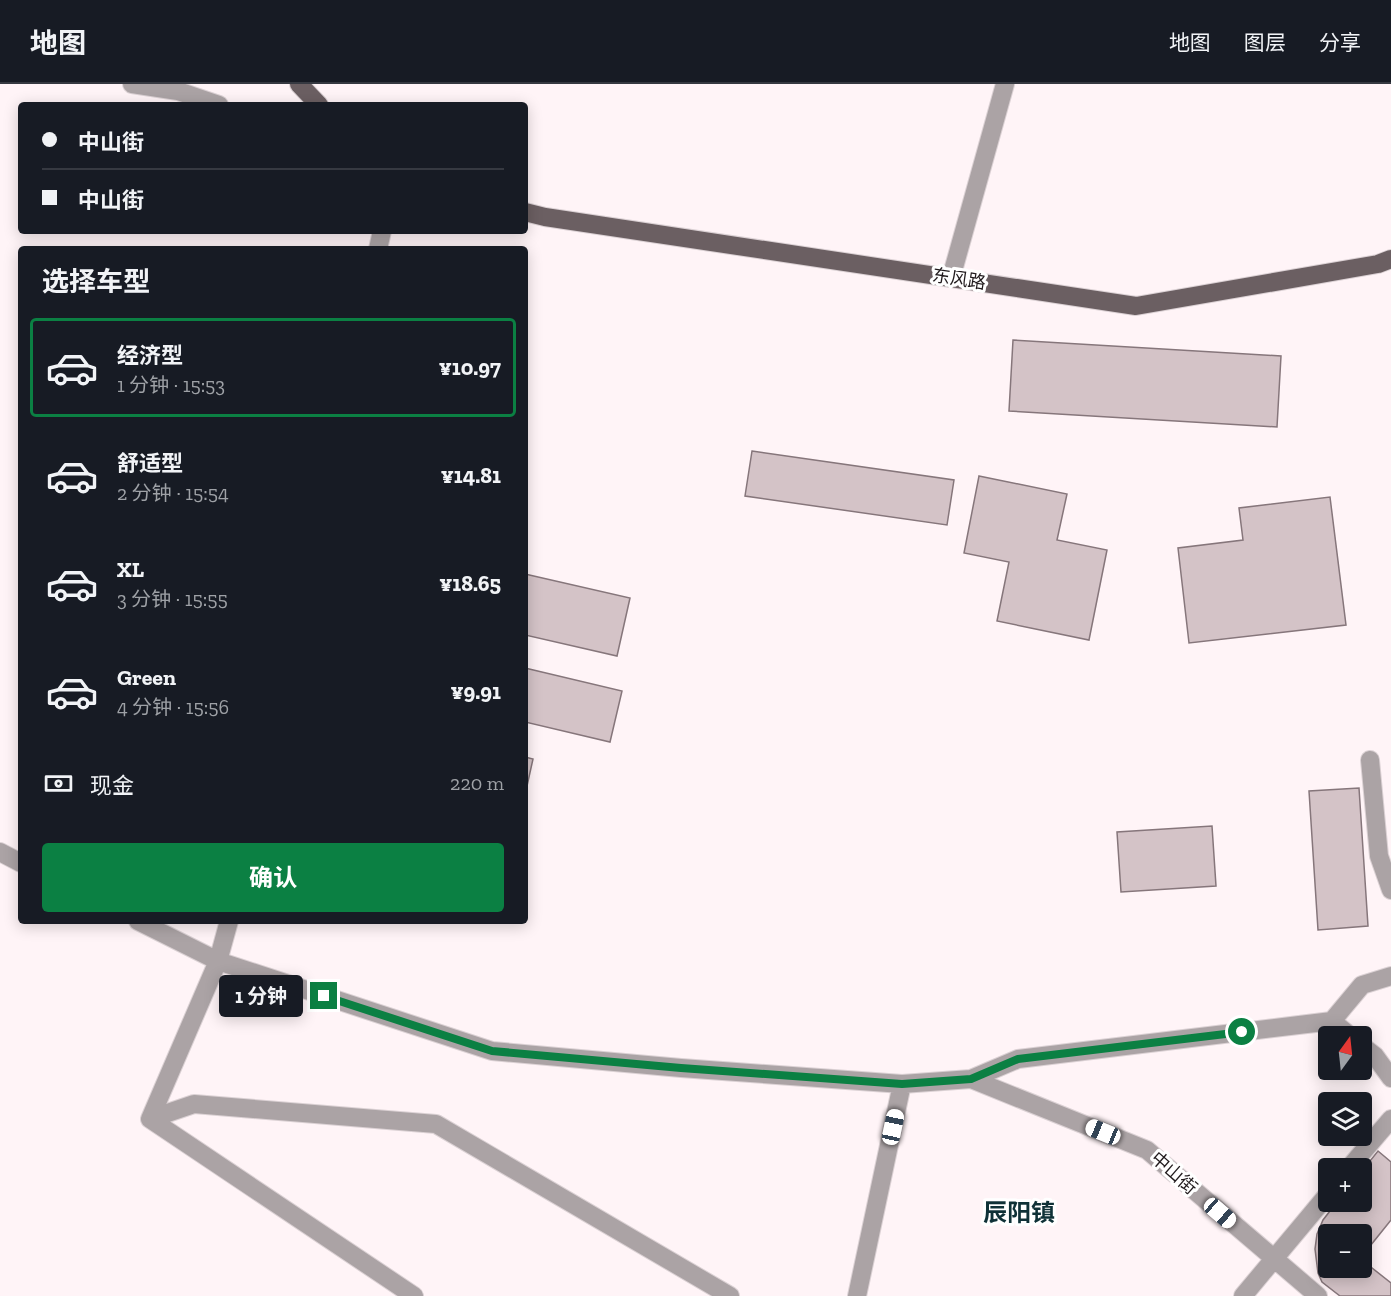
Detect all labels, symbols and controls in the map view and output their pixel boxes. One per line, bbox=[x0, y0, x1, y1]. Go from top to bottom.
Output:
text: 地图 bbox=[30, 27, 86, 60]
text: 地图 bbox=[1169, 30, 1211, 55]
text: 图层 bbox=[1244, 30, 1286, 55]
text: 分享 bbox=[1319, 30, 1361, 55]
text: 中山街 bbox=[78, 129, 144, 156]
text: 中山街 bbox=[78, 187, 144, 214]
street label: 东风路 bbox=[931, 264, 987, 294]
text: 选择车型 bbox=[42, 266, 150, 298]
icon: car bbox=[45, 341, 99, 395]
text: 经济型 bbox=[117, 342, 183, 369]
text: ¥10.97 bbox=[439, 354, 501, 381]
text: 1 分钟 · 15:53 bbox=[117, 373, 225, 397]
icon: car bbox=[45, 449, 99, 503]
text: 舒适型 bbox=[117, 450, 183, 477]
text: ¥14.81 bbox=[441, 462, 501, 489]
text: 2 分钟 · 15:54 bbox=[117, 481, 229, 505]
text: XL bbox=[117, 556, 144, 583]
icon: car bbox=[45, 557, 99, 611]
text: ¥18.65 bbox=[439, 570, 501, 597]
text: 3 分钟 · 15:55 bbox=[117, 587, 228, 611]
text: Green bbox=[117, 664, 176, 691]
icon: car bbox=[45, 665, 99, 719]
text: ¥9.91 bbox=[450, 678, 501, 705]
text: 4 分钟 · 15:56 bbox=[117, 695, 229, 719]
icon: cash bbox=[42, 767, 75, 800]
text: 220 m bbox=[450, 771, 504, 795]
text: 现金 bbox=[90, 772, 134, 799]
button: 确认 bbox=[42, 843, 504, 912]
callout: 1 分钟 bbox=[219, 975, 303, 1017]
route end bbox=[310, 982, 337, 1009]
text: 1 分钟 bbox=[235, 984, 287, 1008]
route start bbox=[1228, 1018, 1255, 1045]
north arrow bbox=[1318, 1026, 1372, 1080]
map controls bbox=[1318, 1026, 1372, 1278]
button: layers bbox=[1318, 1092, 1372, 1146]
car bbox=[880, 1108, 906, 1146]
car bbox=[1083, 1117, 1123, 1147]
street label: 中山街 bbox=[1146, 1147, 1202, 1199]
button: + bbox=[1318, 1158, 1372, 1212]
car bbox=[1201, 1194, 1239, 1232]
district label: 辰阳镇 bbox=[983, 1198, 1055, 1227]
button: − bbox=[1318, 1224, 1372, 1278]

